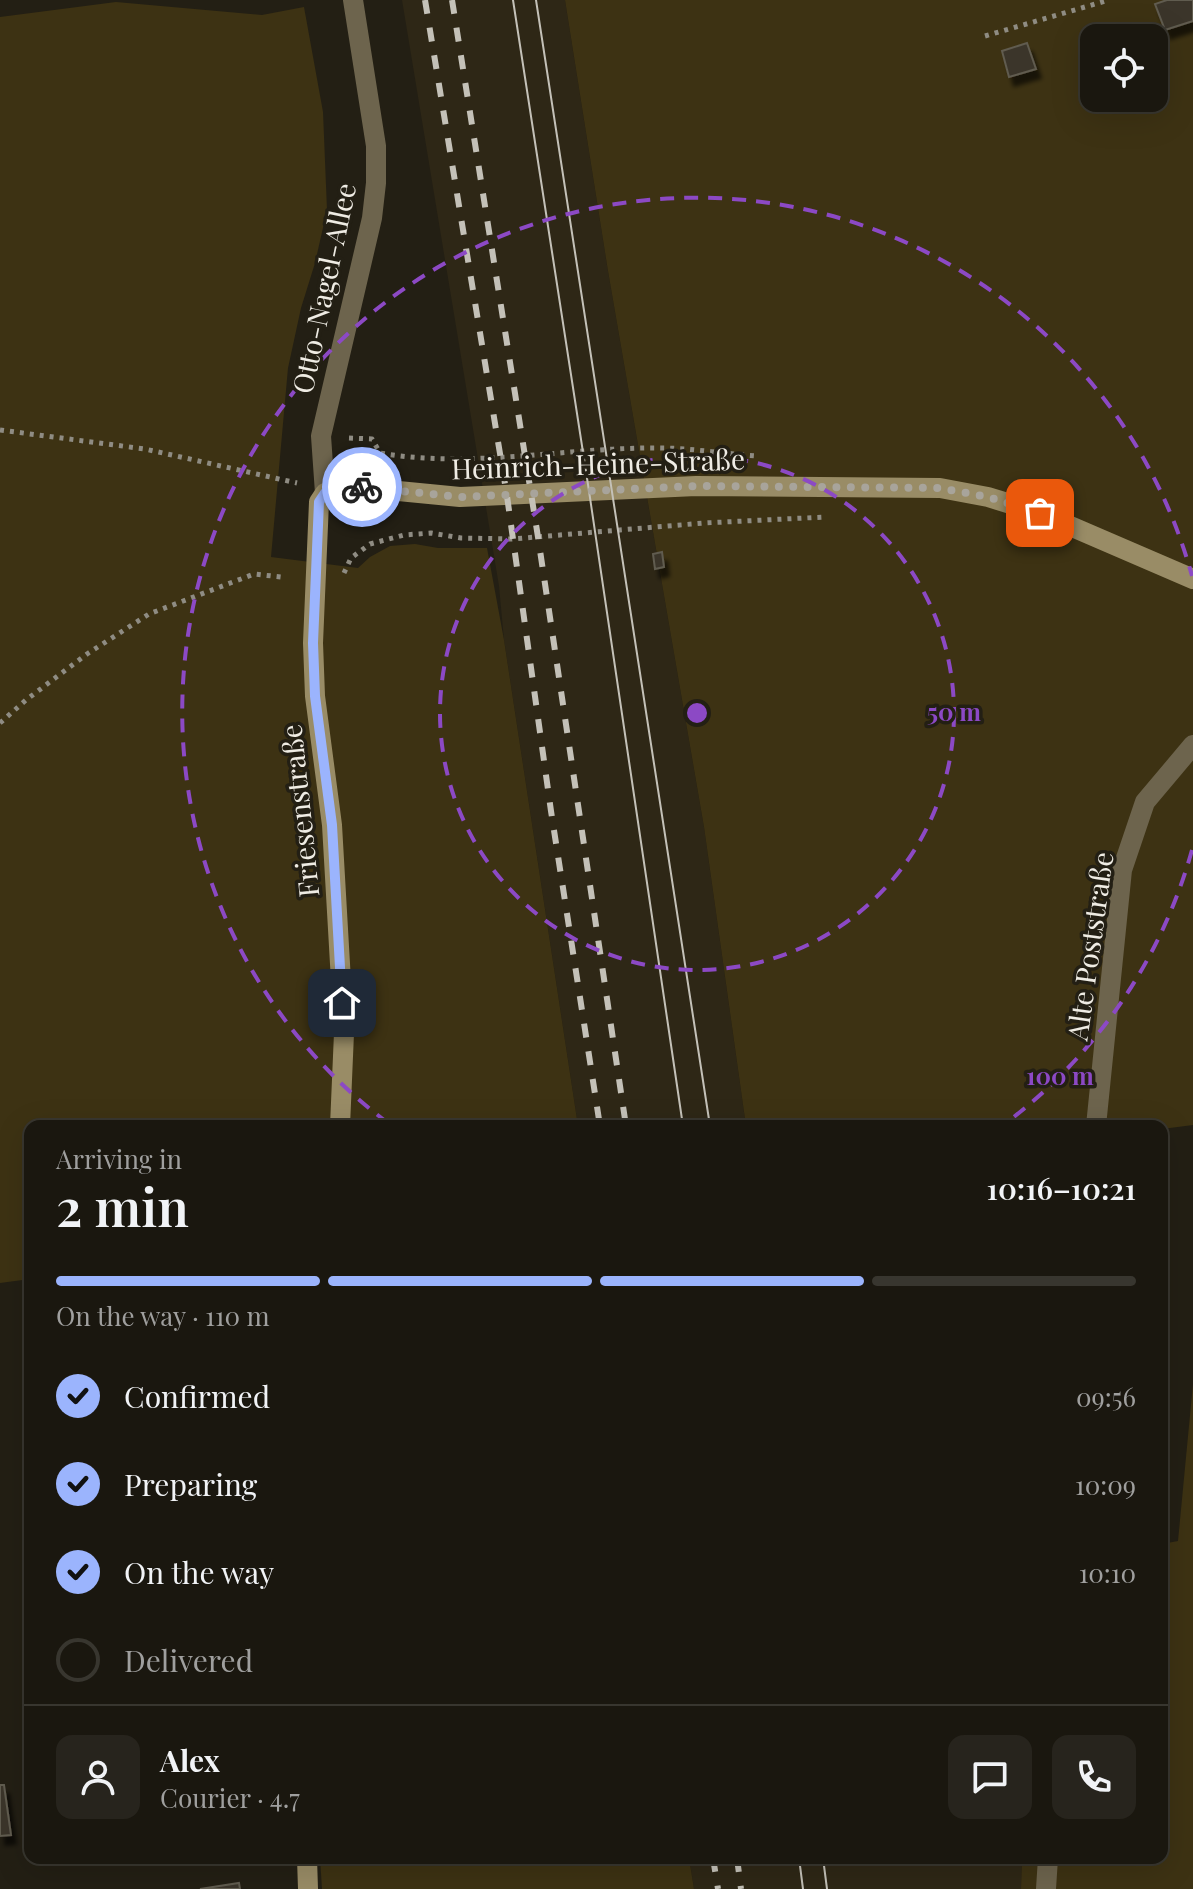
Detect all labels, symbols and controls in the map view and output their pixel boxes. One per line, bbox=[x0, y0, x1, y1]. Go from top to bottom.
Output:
map controls bbox=[1080, 24, 1168, 112]
button: locate bbox=[1080, 24, 1168, 112]
street label: Otto-Nagel-Allee bbox=[283, 179, 363, 397]
street label: Heinrich-Heine-Straße bbox=[450, 439, 746, 487]
courier bbox=[322, 447, 402, 527]
icon: bike bbox=[340, 465, 384, 509]
pin bbox=[1006, 479, 1074, 547]
icon: bag bbox=[1018, 491, 1062, 535]
text: 50 m bbox=[927, 695, 981, 727]
centre of rings bbox=[683, 699, 711, 727]
street label: Friesenstraße bbox=[272, 723, 326, 899]
street label: Alte Poststraße bbox=[1057, 849, 1121, 1044]
pin bbox=[308, 969, 376, 1037]
icon: home bbox=[320, 981, 364, 1025]
text: 100 m bbox=[1026, 1059, 1094, 1091]
text: Arriving in bbox=[56, 1141, 182, 1176]
text: 10:16–10:21 bbox=[987, 1168, 1136, 1208]
text: 2 min bbox=[56, 1171, 189, 1240]
text: On the way · 110 m bbox=[56, 1298, 270, 1333]
icon: check bbox=[56, 1374, 100, 1418]
text: Confirmed bbox=[124, 1376, 270, 1416]
text: 09:56 bbox=[1076, 1379, 1136, 1414]
icon: check bbox=[56, 1462, 100, 1506]
text: Preparing bbox=[124, 1464, 257, 1504]
text: 10:09 bbox=[1075, 1467, 1136, 1502]
icon: check bbox=[56, 1550, 100, 1594]
text: On the way bbox=[124, 1552, 274, 1592]
text: 10:10 bbox=[1079, 1555, 1136, 1590]
text: Delivered bbox=[124, 1640, 253, 1680]
button: person bbox=[56, 1735, 140, 1819]
button: chat bbox=[948, 1735, 1032, 1819]
button: phone bbox=[1052, 1735, 1136, 1819]
text: Alex bbox=[160, 1740, 220, 1780]
text: Courier · 4.7 bbox=[160, 1780, 300, 1815]

